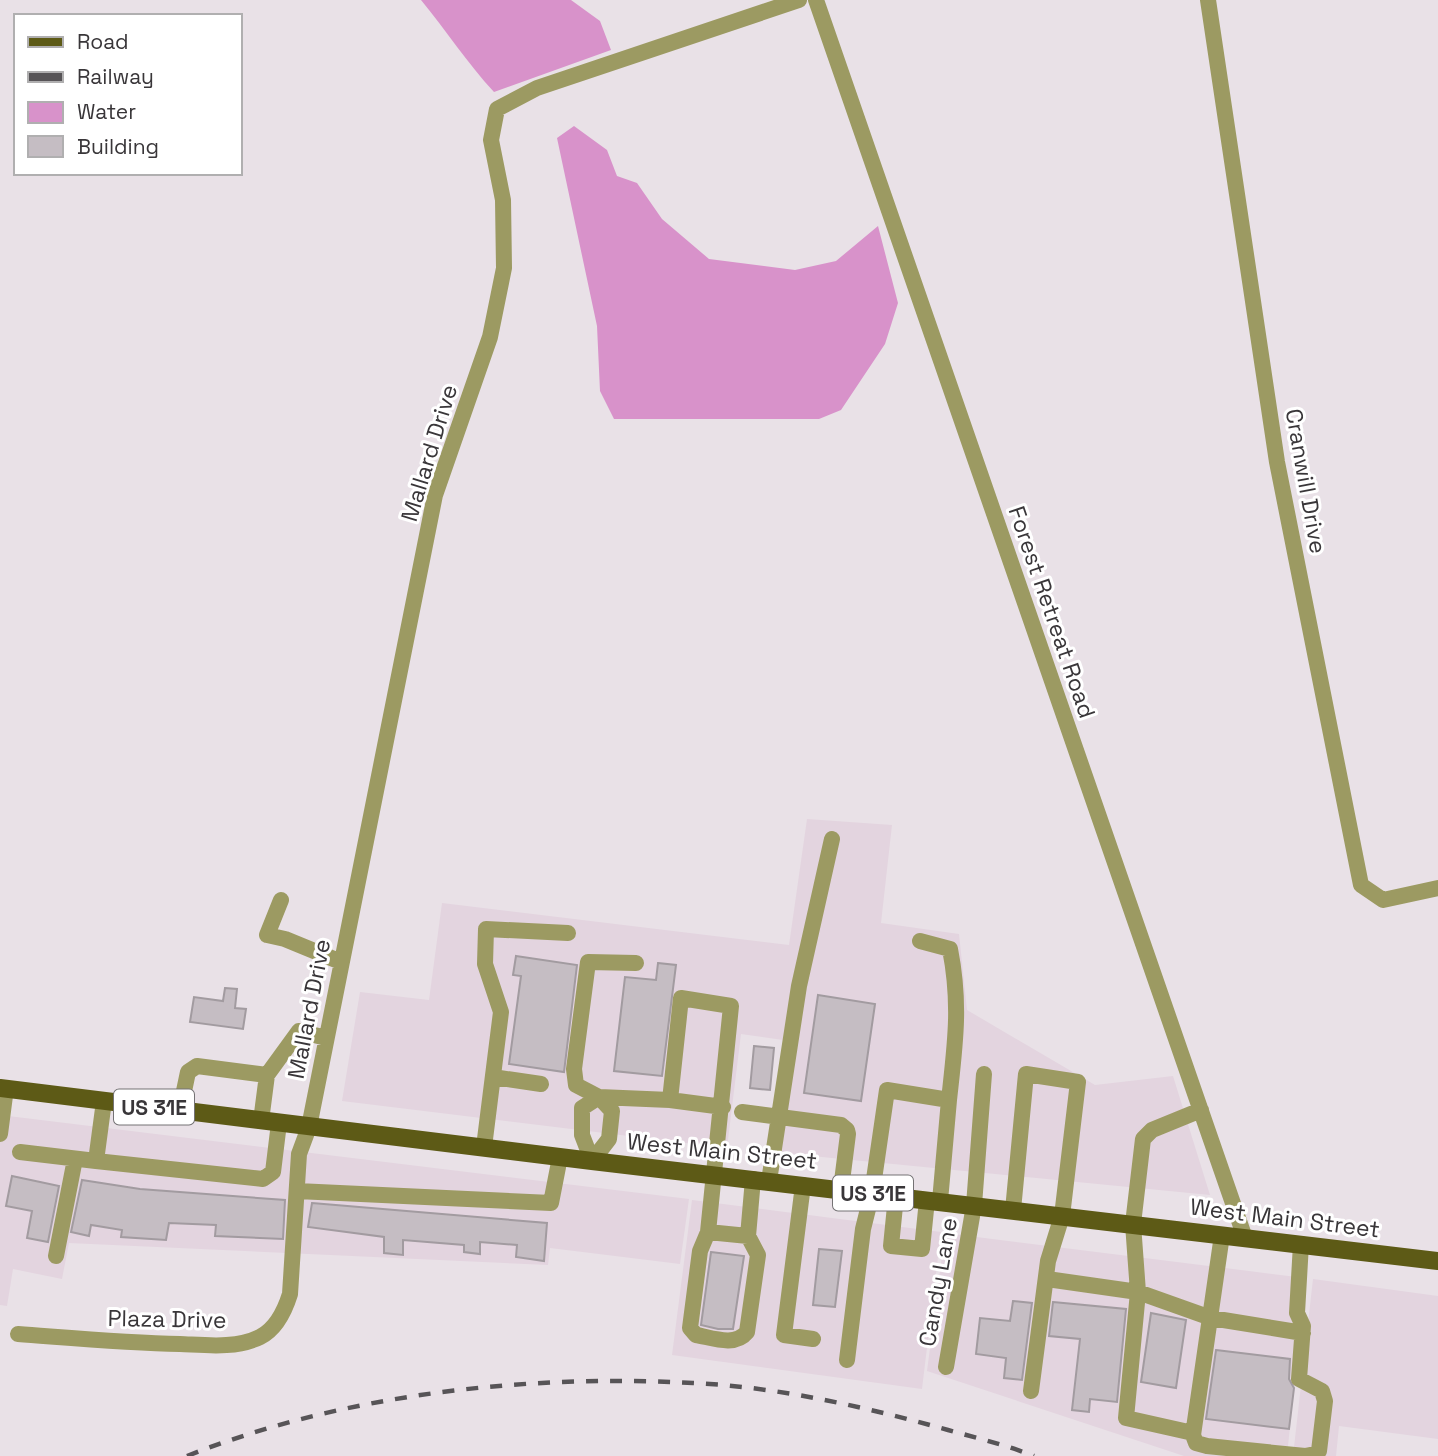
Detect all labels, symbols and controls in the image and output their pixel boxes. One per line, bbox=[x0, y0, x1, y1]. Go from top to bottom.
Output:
legend bbox=[14, 14, 242, 175]
text: Road bbox=[77, 28, 129, 55]
text: Railway bbox=[77, 63, 154, 90]
text: Water bbox=[77, 98, 136, 125]
text: Building bbox=[77, 133, 159, 160]
street label: Mallard Drive bbox=[394, 381, 464, 525]
street label: Cranwill Drive bbox=[1278, 406, 1334, 556]
street label: Forest Retreat Road bbox=[1002, 502, 1102, 722]
street label: Mallard Drive bbox=[281, 937, 337, 1081]
road number: US 31E bbox=[114, 1090, 194, 1124]
street label: West Main Street bbox=[626, 1126, 818, 1176]
road number: US 31E bbox=[833, 1176, 913, 1210]
street label: West Main Street bbox=[1188, 1191, 1382, 1245]
street label: Candy Lane bbox=[912, 1215, 964, 1349]
street label: Plaza Drive bbox=[107, 1303, 227, 1335]

